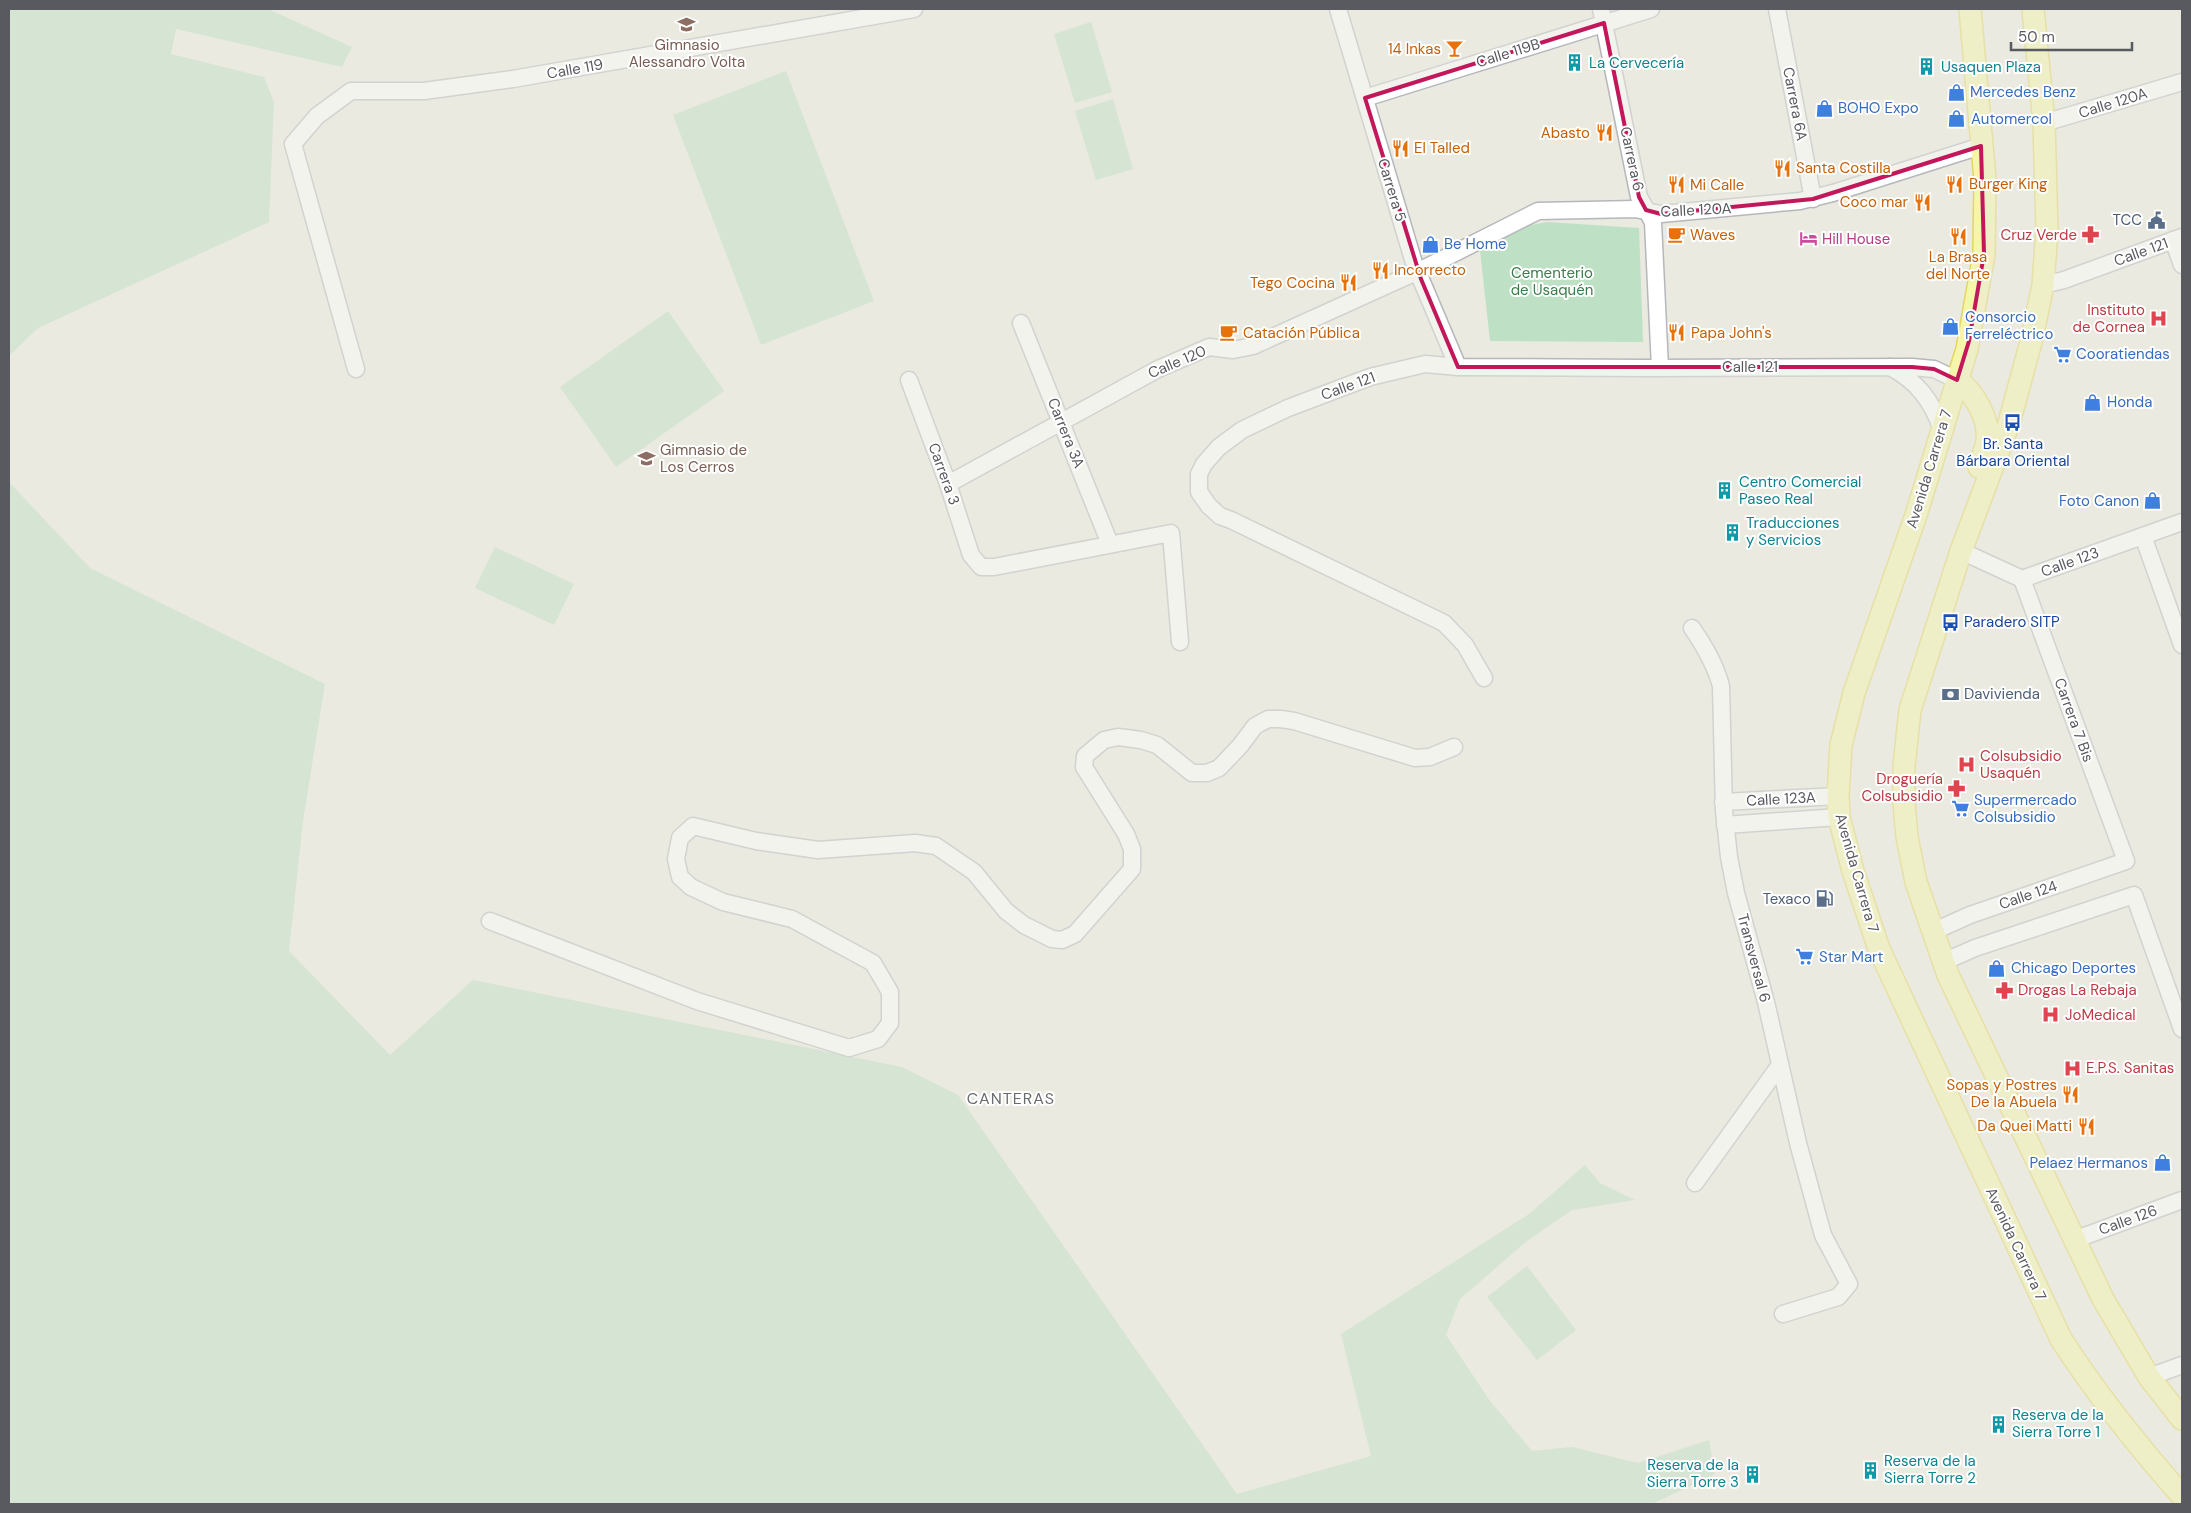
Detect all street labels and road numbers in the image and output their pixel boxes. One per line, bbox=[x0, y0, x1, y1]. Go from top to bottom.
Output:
street label: Calle 119B bbox=[1474, 34, 1542, 72]
street label: Calle 119 bbox=[545, 54, 605, 84]
street label: Carrera 6A bbox=[1778, 65, 1812, 143]
street label: Calle 120A bbox=[2076, 83, 2150, 123]
street label: Carrera 6 bbox=[1615, 125, 1649, 193]
street label: Carrera 5 bbox=[1373, 156, 1411, 224]
street label: Calle 120A bbox=[1660, 198, 1732, 222]
street label: Calle 121 bbox=[2111, 233, 2171, 271]
street label: Calle 120 bbox=[1145, 341, 1209, 383]
street label: Calle 121 bbox=[1722, 357, 1778, 377]
street label: Calle 121 bbox=[1318, 367, 1378, 405]
street label: Carrera 3A bbox=[1043, 395, 1089, 471]
street label: Avenida Carrera 7 bbox=[1901, 407, 1957, 531]
street label: Carrera 3 bbox=[924, 440, 964, 508]
street label: Calle 123 bbox=[2038, 542, 2102, 582]
street label: Carrera 7 Bis bbox=[2050, 675, 2098, 765]
street label: Calle 123A bbox=[1746, 787, 1816, 811]
street label: Avenida Carrera 7 bbox=[1830, 811, 1884, 935]
street label: Calle 124 bbox=[1996, 876, 2060, 914]
street label: Transversal 6 bbox=[1733, 911, 1775, 1005]
street label: Avenida Carrera 7 bbox=[1981, 1184, 2051, 1304]
street label: Calle 126 bbox=[2096, 1200, 2160, 1240]

